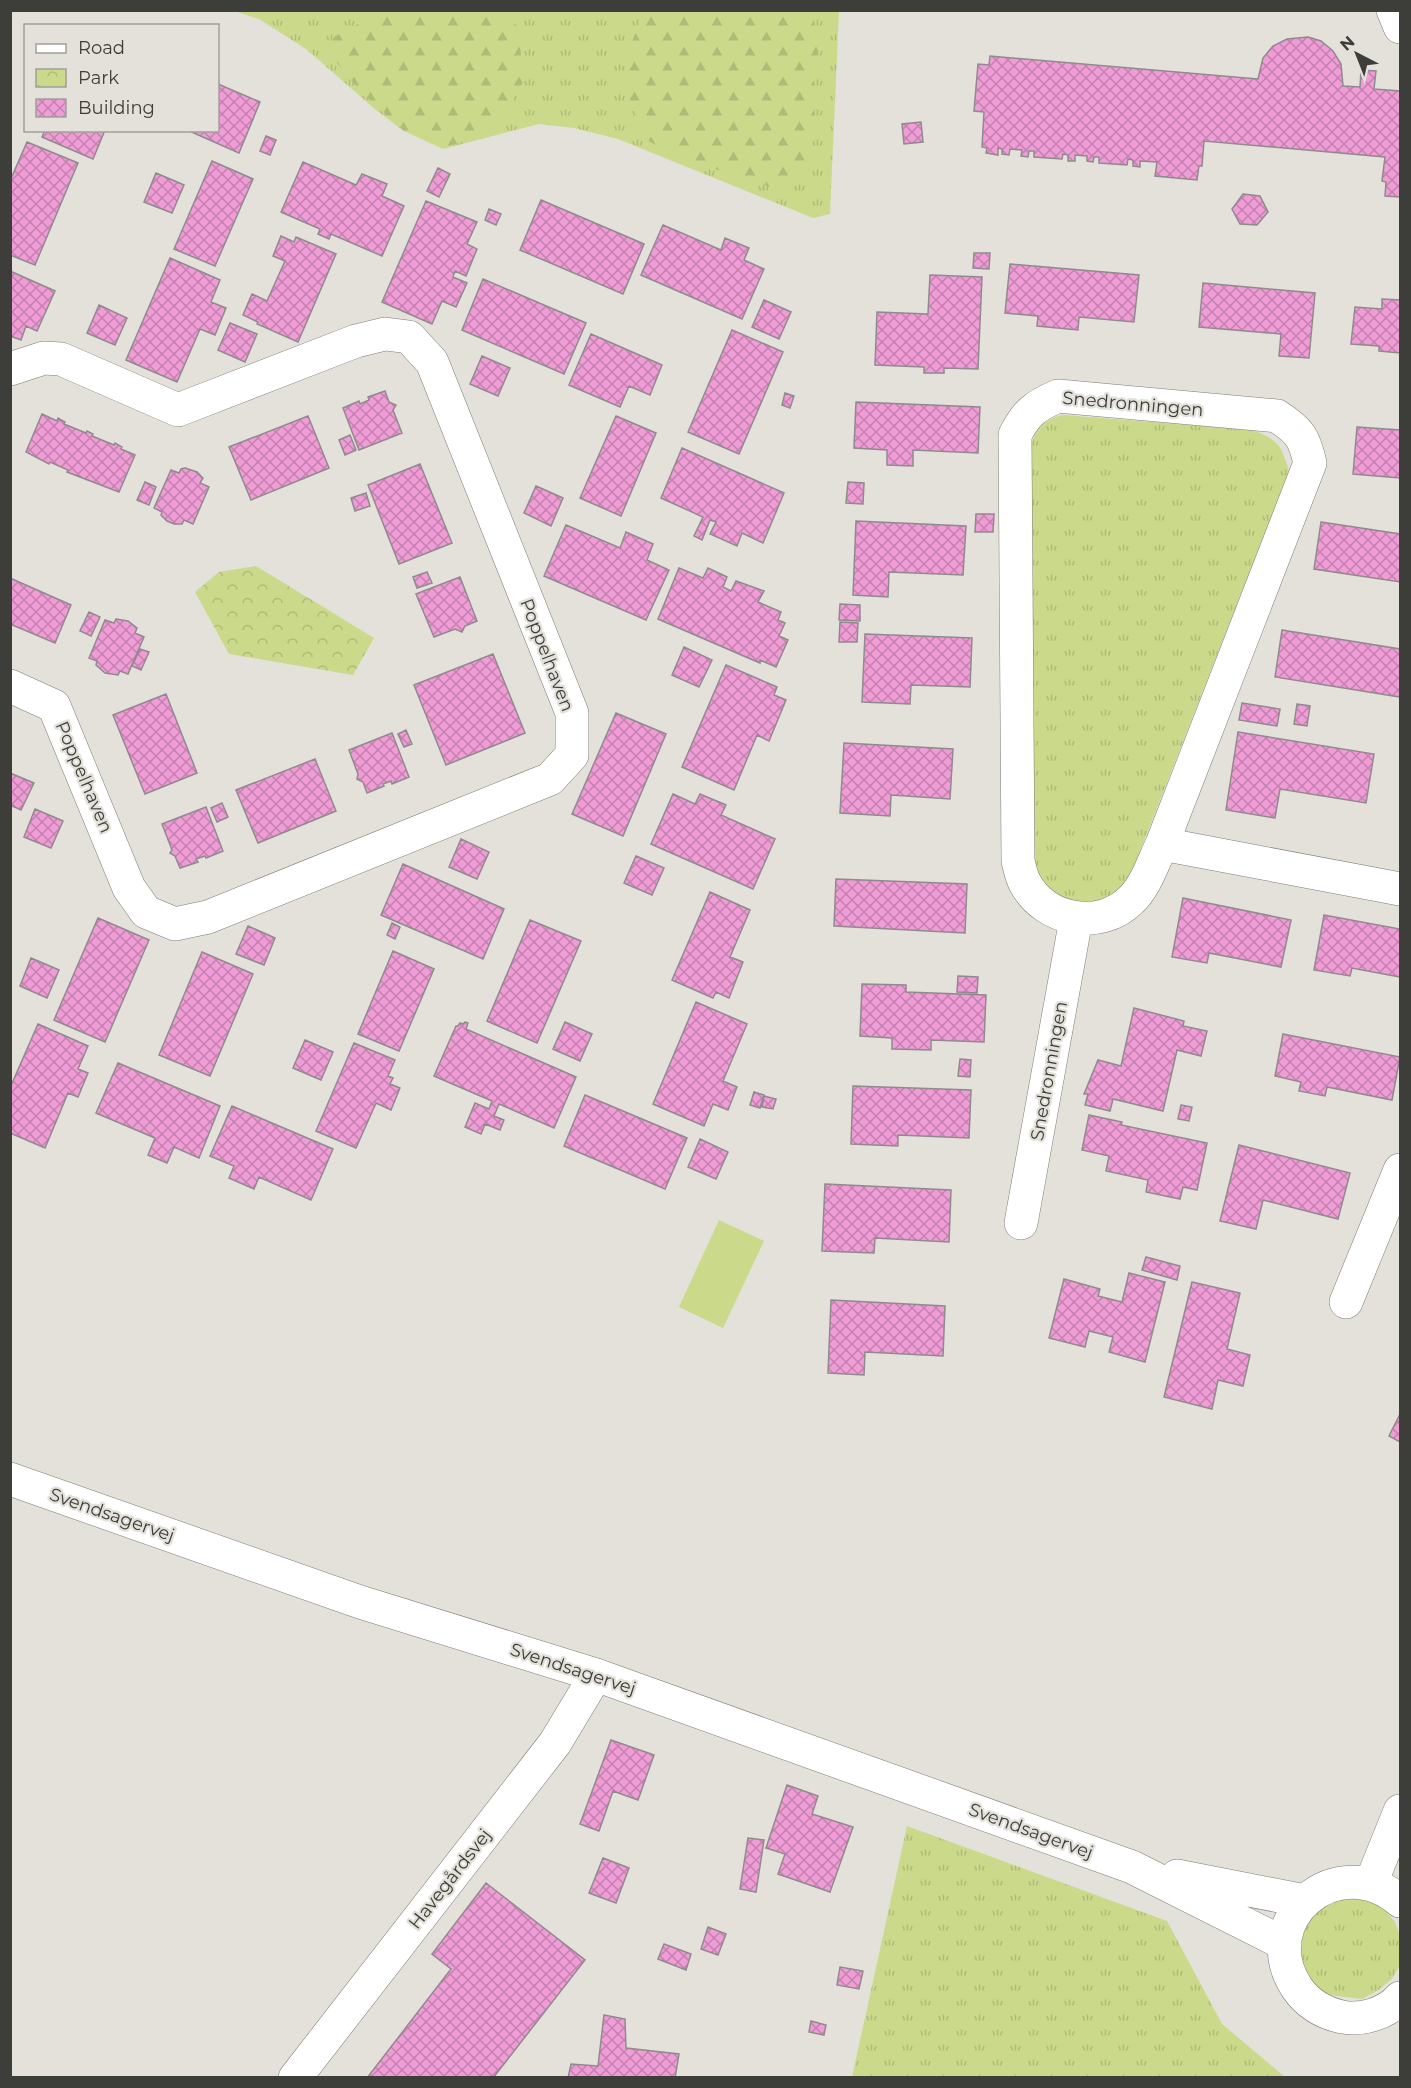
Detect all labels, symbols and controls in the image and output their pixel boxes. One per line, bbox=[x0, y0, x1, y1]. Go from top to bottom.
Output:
legend bbox=[24, 24, 219, 132]
north arrow bbox=[1327, 24, 1387, 84]
text: N bbox=[1336, 32, 1358, 55]
text: Road bbox=[78, 37, 125, 59]
text: Park bbox=[78, 67, 119, 89]
text: Building bbox=[78, 97, 155, 119]
street label: Snedronningen bbox=[1062, 387, 1204, 421]
street label: Poppelhaven bbox=[515, 595, 579, 715]
street label: Poppelhaven bbox=[51, 718, 117, 836]
street label: Snedronningen bbox=[1026, 1000, 1072, 1142]
street label: Svendsagervej bbox=[47, 1483, 177, 1547]
street label: Svendsagervej bbox=[507, 1638, 639, 1700]
street label: Svendsagervej bbox=[966, 1798, 1096, 1864]
street label: Havegårdsvej bbox=[404, 1824, 496, 1934]

